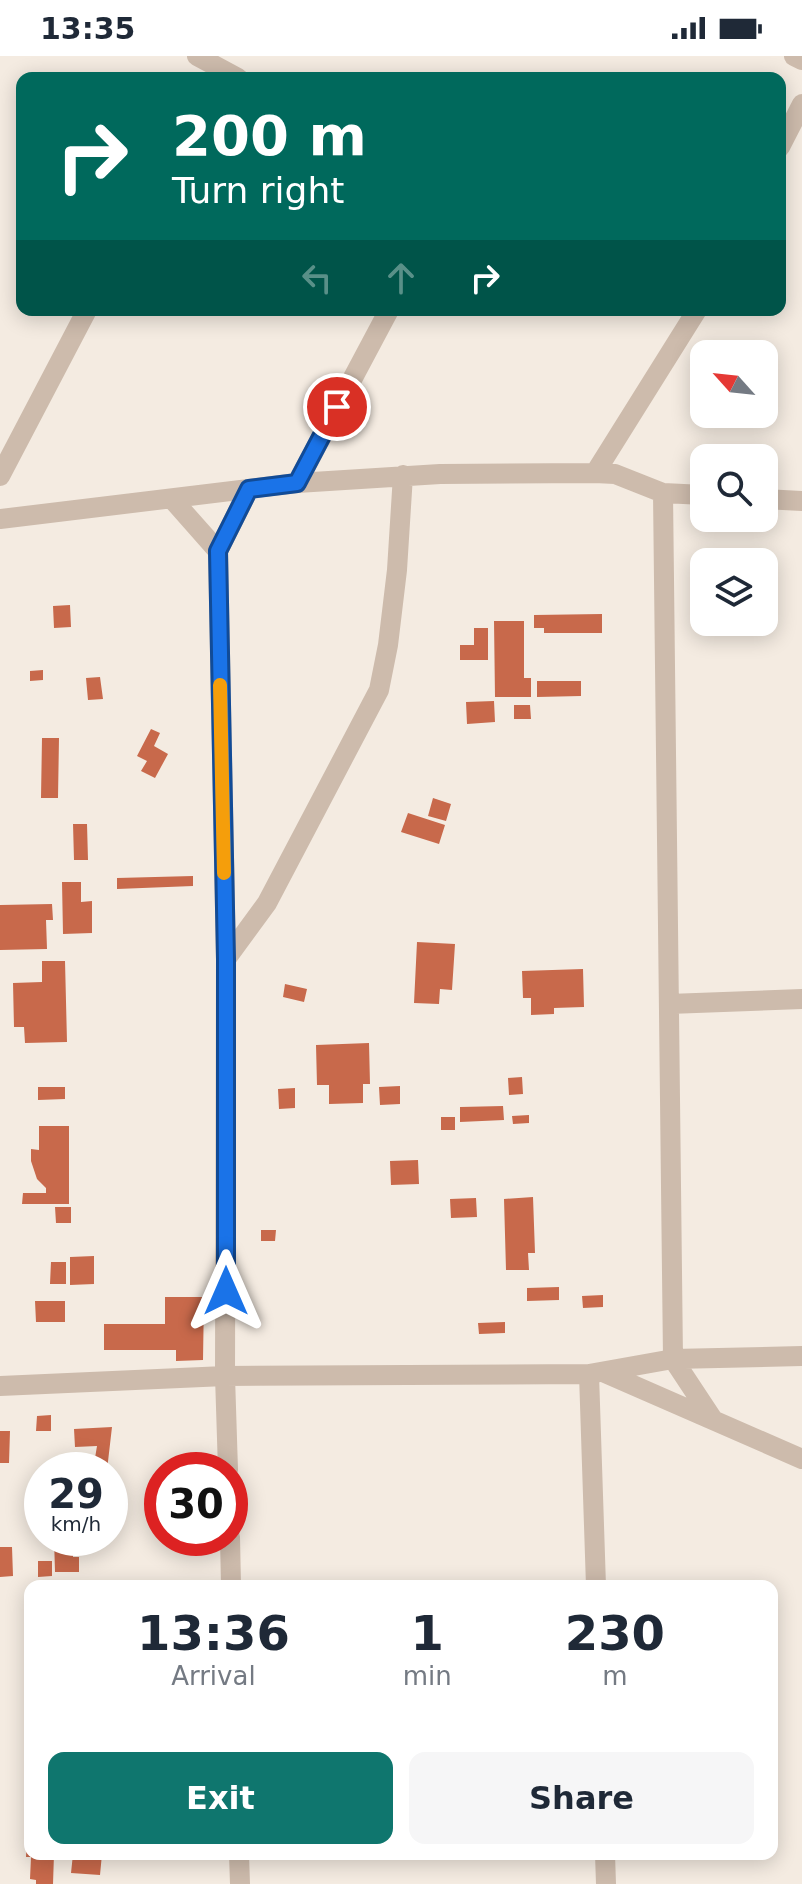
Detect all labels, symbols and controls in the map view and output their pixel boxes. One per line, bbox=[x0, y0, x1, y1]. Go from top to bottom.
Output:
text: 13:35 bbox=[40, 11, 136, 46]
text: 200 m bbox=[172, 103, 367, 168]
icon: right bbox=[40, 104, 144, 208]
text: Turn right bbox=[172, 170, 344, 211]
icon: left bbox=[295, 256, 339, 300]
icon: ahead bbox=[379, 256, 423, 300]
icon: right bbox=[463, 256, 507, 300]
north arrow bbox=[690, 340, 778, 428]
map controls bbox=[690, 340, 778, 636]
pin bbox=[303, 373, 371, 441]
icon: arrive bbox=[315, 385, 359, 429]
button: search bbox=[690, 444, 778, 532]
button: layers bbox=[690, 548, 778, 636]
position arrow bbox=[184, 1249, 268, 1333]
speed limit sign: 30 bbox=[144, 1452, 248, 1556]
text: 29 bbox=[48, 1471, 104, 1517]
text: km/h bbox=[51, 1512, 101, 1536]
text: 13:36 bbox=[137, 1605, 290, 1661]
text: 1 bbox=[411, 1605, 444, 1661]
text: 230 bbox=[565, 1605, 665, 1661]
text: Arrival bbox=[171, 1661, 256, 1691]
text: min bbox=[403, 1661, 452, 1691]
text: m bbox=[602, 1661, 628, 1691]
button: Exit bbox=[48, 1752, 393, 1844]
button: Share bbox=[409, 1752, 754, 1844]

